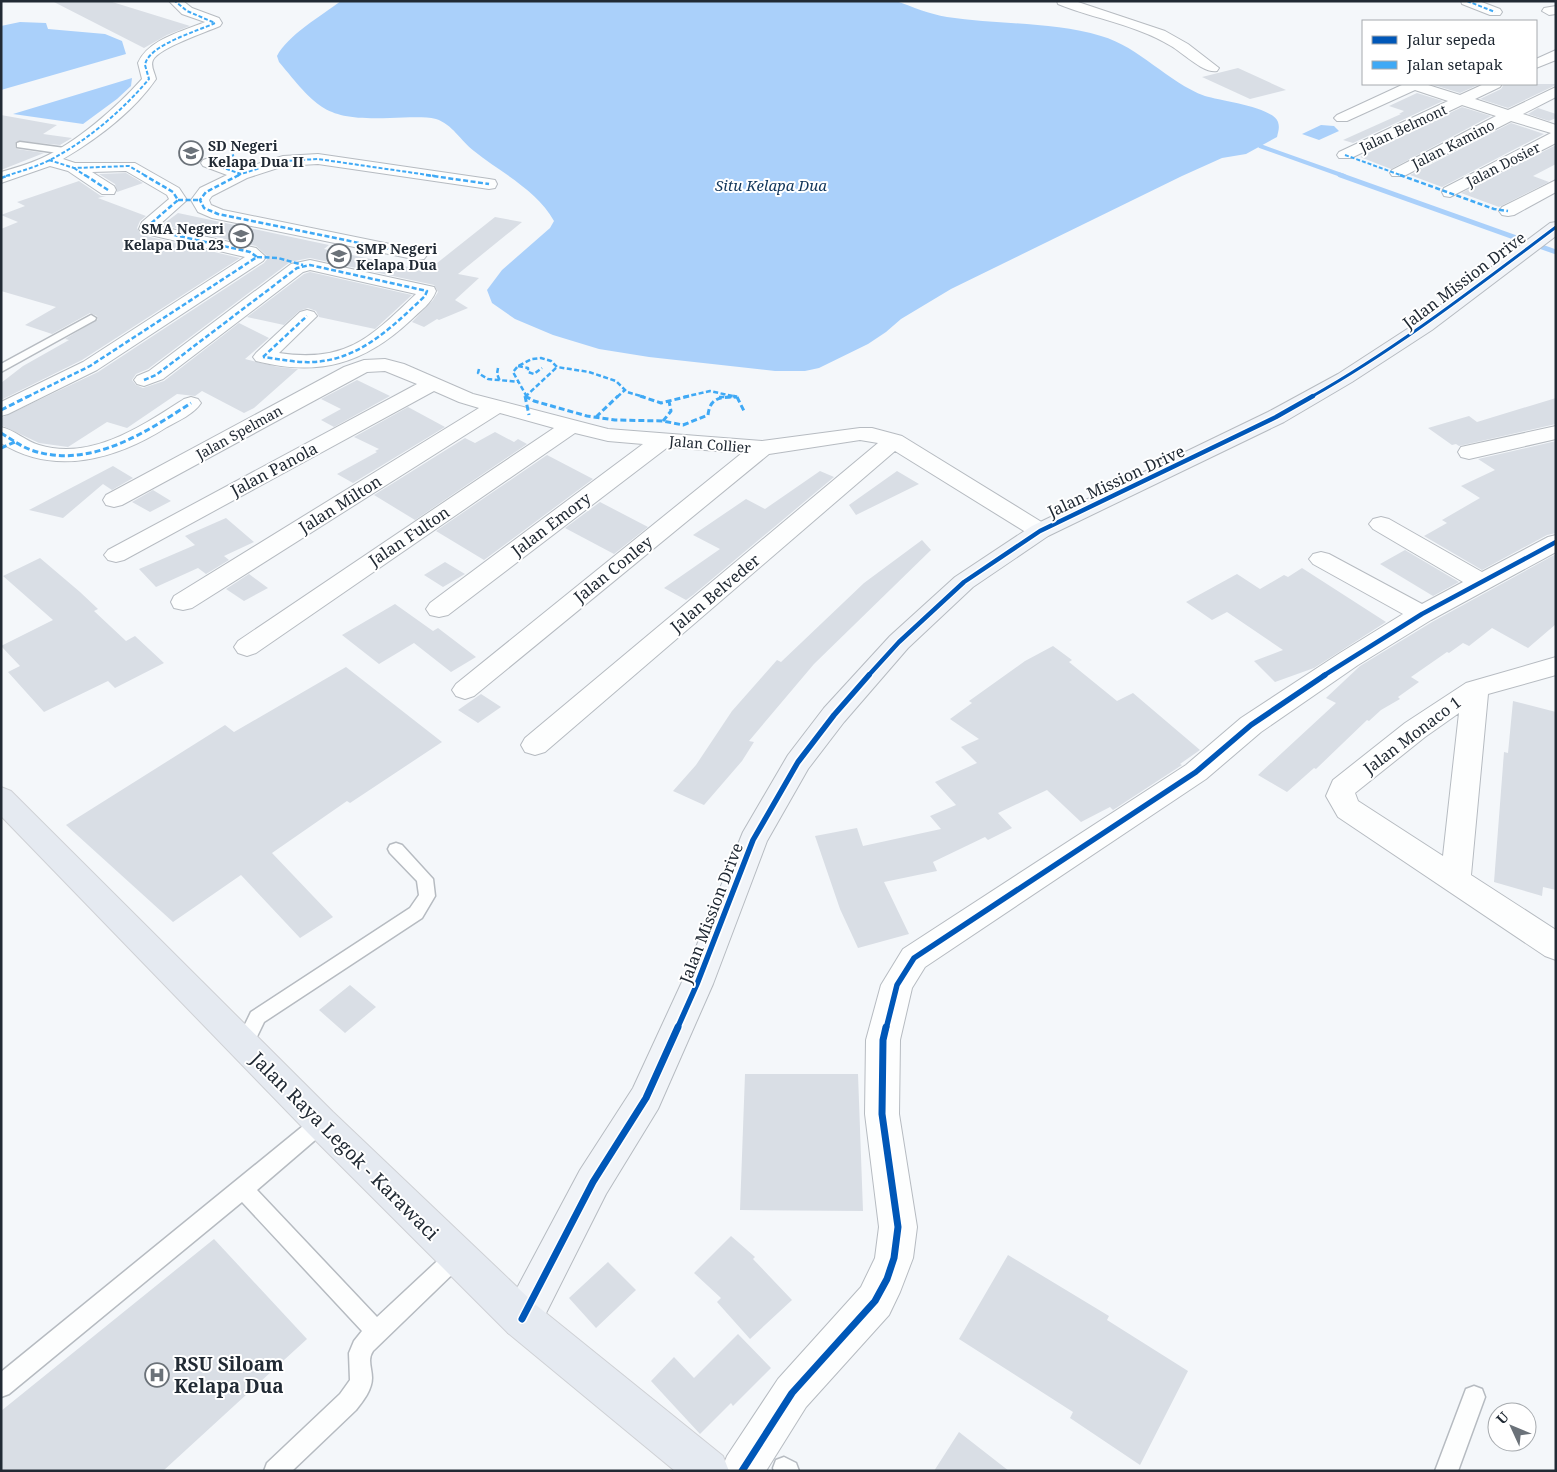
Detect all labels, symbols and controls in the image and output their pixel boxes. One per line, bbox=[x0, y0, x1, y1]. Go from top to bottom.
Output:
legend bbox=[1362, 20, 1537, 85]
text: Jalur sepeda bbox=[1406, 29, 1496, 49]
text: Jalan setapak bbox=[1406, 54, 1503, 74]
street label: Jalan Belmont bbox=[1355, 99, 1450, 157]
street label: Jalan Kamino bbox=[1408, 115, 1498, 173]
place label: SD Negeri Kelapa Dua II bbox=[208, 136, 304, 171]
street label: Jalan Dosier bbox=[1462, 137, 1544, 191]
school or university icon: SD Negeri Kelapa Dua II bbox=[178, 140, 204, 166]
water label: Situ Kelapa Dua bbox=[715, 175, 827, 195]
place label: SMA Negeri Kelapa Dua 23 bbox=[124, 219, 224, 254]
school or university icon: SMA Negeri Kelapa Dua 23 bbox=[228, 223, 254, 249]
street label: Jalan Mission Drive bbox=[1397, 226, 1530, 334]
place label: SMP Negeri Kelapa Dua bbox=[356, 239, 437, 274]
school or university icon: SMP Negeri Kelapa Dua bbox=[326, 243, 352, 269]
street label: Jalan Spelman bbox=[192, 400, 286, 464]
street label: Jalan Collier bbox=[667, 431, 752, 457]
street label: Jalan Panola bbox=[226, 437, 321, 502]
street label: Jalan Mission Drive bbox=[1043, 440, 1188, 523]
street label: Jalan Milton bbox=[294, 470, 385, 539]
street label: Jalan Emory bbox=[506, 486, 596, 562]
street label: Jalan Fulton bbox=[364, 501, 454, 572]
street label: Jalan Conley bbox=[568, 530, 658, 608]
street label: Jalan Belveder bbox=[665, 549, 765, 638]
street label: Jalan Monaco 1 bbox=[1358, 691, 1465, 780]
street label: Jalan Mission Drive bbox=[674, 840, 748, 987]
street label: Jalan Raya Legok - Karawaci bbox=[244, 1045, 445, 1246]
place label: RSU Siloam Kelapa Dua bbox=[174, 1351, 284, 1399]
hospital icon: RSU Siloam Kelapa Dua bbox=[144, 1362, 170, 1388]
north arrow bbox=[1487, 1402, 1537, 1452]
text: U bbox=[1492, 1407, 1513, 1428]

